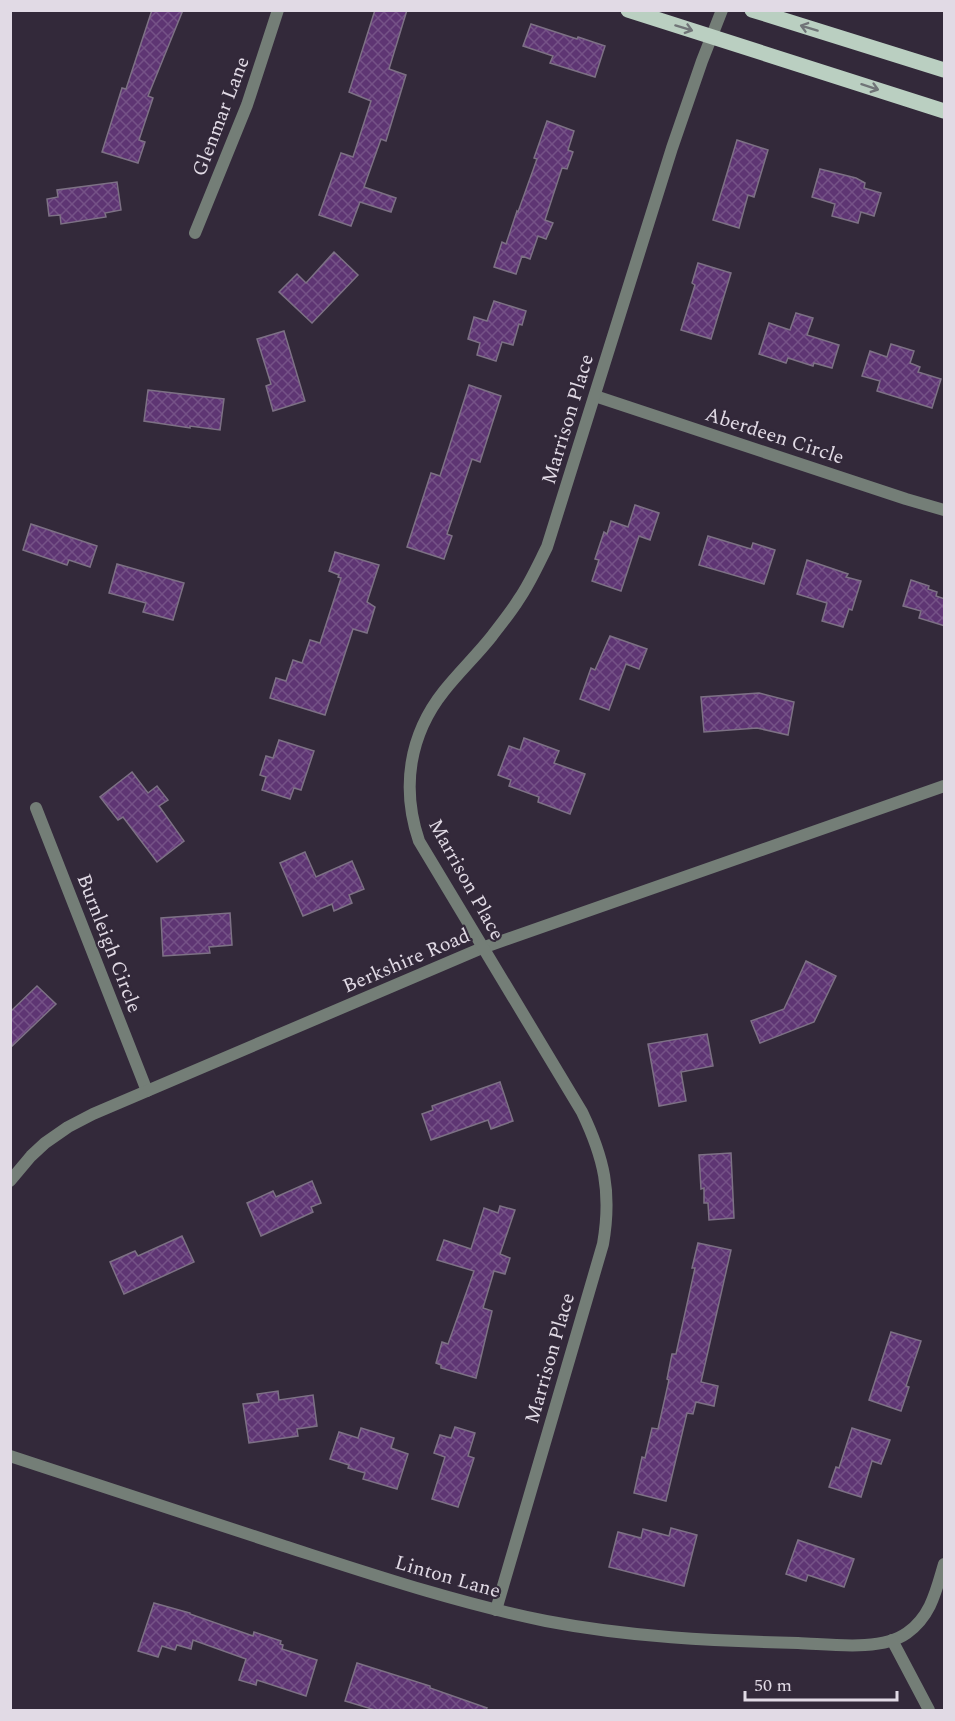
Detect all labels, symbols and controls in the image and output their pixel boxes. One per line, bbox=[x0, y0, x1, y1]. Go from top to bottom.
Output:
one-way arrow bbox=[799, 22, 818, 33]
one-way arrow bbox=[674, 23, 693, 34]
street label: Glenmar Lane bbox=[184, 52, 258, 181]
one-way arrow bbox=[860, 83, 879, 94]
street label: Marrison Place bbox=[534, 350, 602, 488]
street label: Aberdeen Circle bbox=[701, 399, 848, 473]
street label: Marrison Place bbox=[420, 813, 512, 946]
street label: Burnleigh Circle bbox=[69, 869, 149, 1017]
street label: Berkshire Road bbox=[338, 921, 475, 1001]
street label: Marrison Place bbox=[517, 1289, 583, 1427]
street label: Linton Lane bbox=[391, 1548, 504, 1606]
scale bar bbox=[745, 1664, 896, 1702]
text: 50 m bbox=[754, 1672, 792, 1699]

